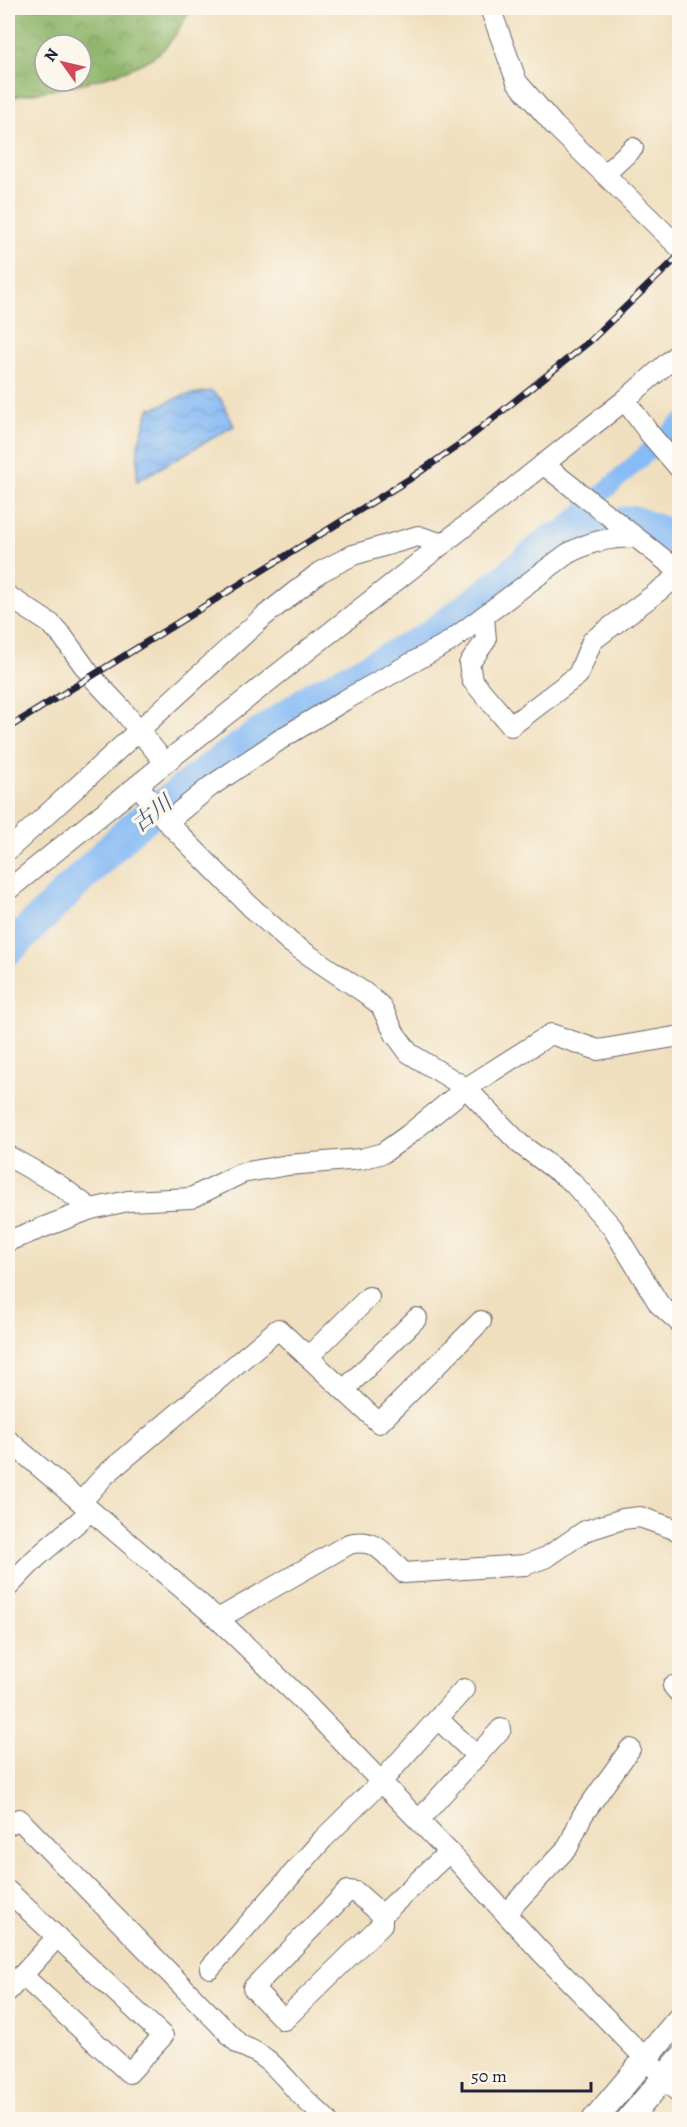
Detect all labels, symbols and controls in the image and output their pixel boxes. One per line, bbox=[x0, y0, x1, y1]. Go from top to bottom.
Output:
north arrow bbox=[33, 33, 93, 93]
text: N bbox=[39, 44, 64, 66]
water label: 古川 bbox=[125, 787, 180, 839]
scale bar bbox=[462, 2055, 591, 2093]
text: 50 m bbox=[471, 2064, 507, 2088]

